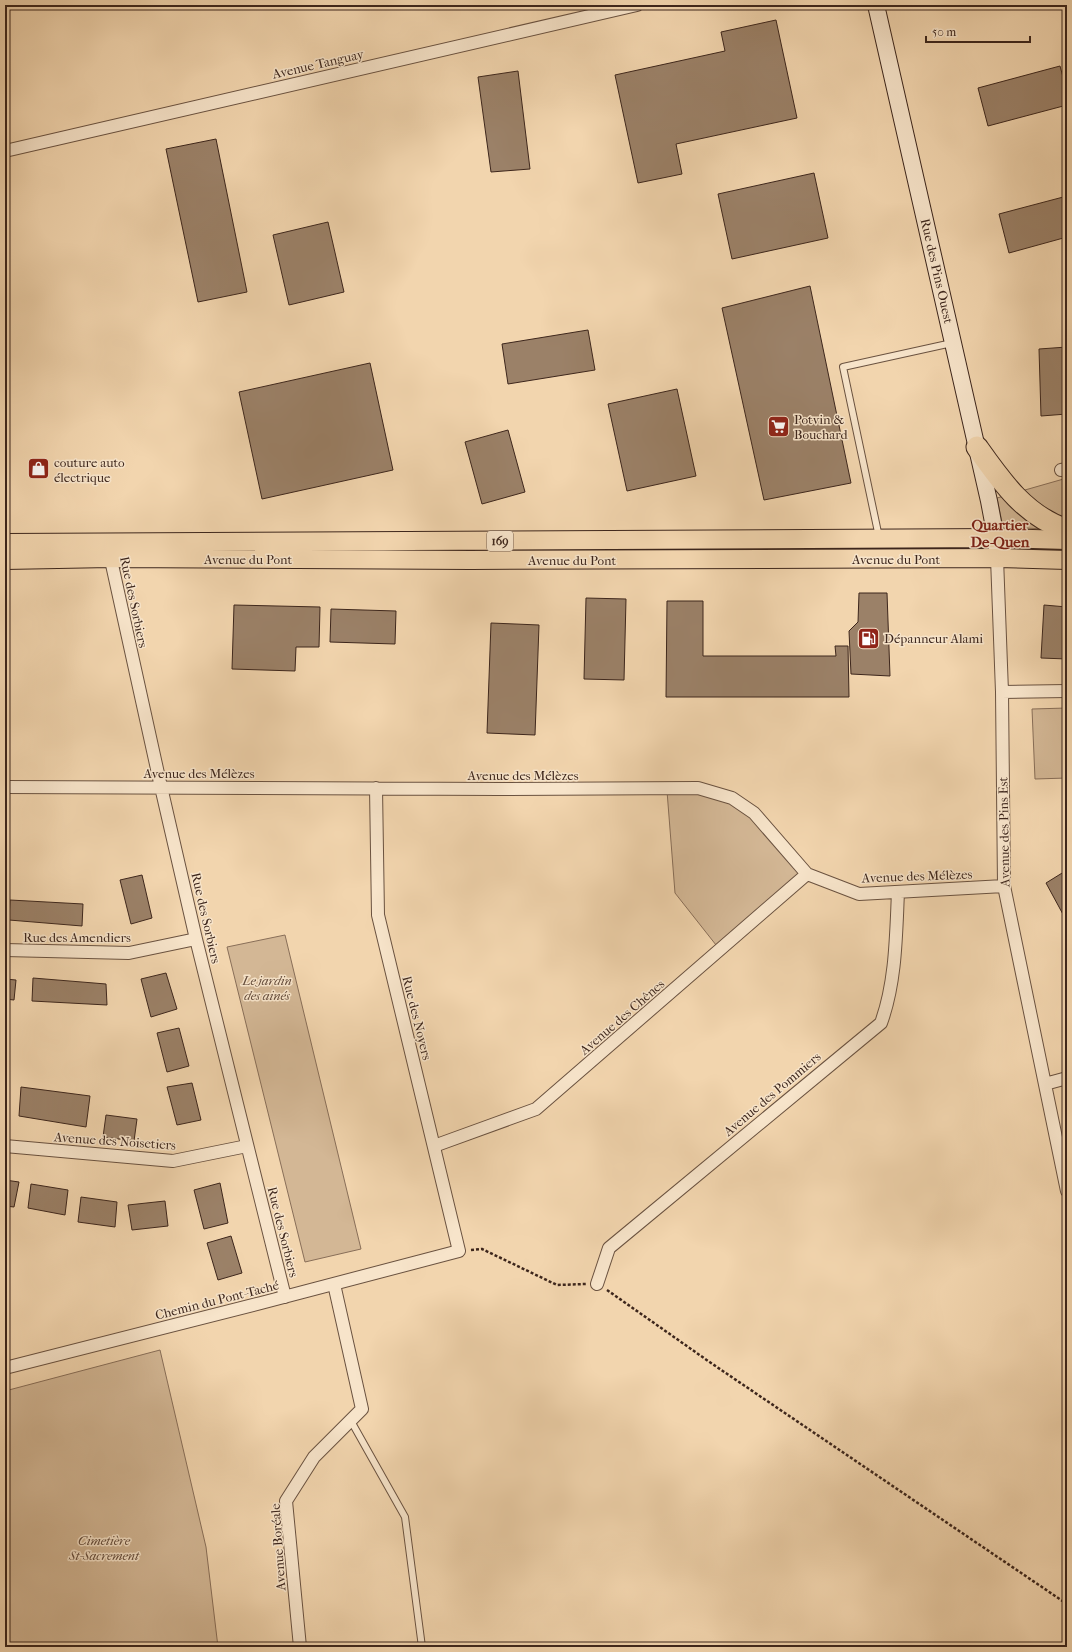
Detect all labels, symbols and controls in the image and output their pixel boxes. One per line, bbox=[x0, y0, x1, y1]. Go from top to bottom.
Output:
scale bar bbox=[926, 18, 1030, 44]
text: 50 m bbox=[932, 25, 956, 39]
street label: Avenue Tanguay bbox=[270, 46, 366, 82]
street label: Rue des Pins Ouest bbox=[918, 217, 956, 325]
place label: Potvin & Bouchard bbox=[794, 412, 849, 442]
supermarket icon: Potvin & Bouchard bbox=[765, 413, 791, 439]
place label: couture auto électrique bbox=[54, 455, 125, 485]
shop icon: couture auto électrique bbox=[26, 456, 52, 482]
district label: Quartier De-Quen bbox=[971, 516, 1030, 551]
road number: 169 bbox=[487, 531, 513, 551]
street label: Avenue du Pont bbox=[203, 552, 292, 567]
street label: Avenue du Pont bbox=[851, 552, 940, 567]
street label: Avenue du Pont bbox=[527, 553, 616, 568]
street label: Rue des Sorbiers bbox=[117, 555, 151, 649]
fuel station icon: Dépanneur Alami bbox=[856, 625, 882, 651]
place label: Dépanneur Alami bbox=[884, 631, 983, 646]
street label: Avenue des Mélèzes bbox=[143, 766, 255, 781]
street label: Avenue des Mélèzes bbox=[467, 768, 579, 783]
street label: Avenue des Pins Est bbox=[996, 777, 1012, 888]
street label: Avenue des Mélèzes bbox=[860, 867, 973, 885]
street label: Rue des Sorbiers bbox=[188, 871, 224, 965]
street label: Rue des Amendiers bbox=[23, 930, 131, 945]
park label: Le jardin des ainés bbox=[241, 973, 292, 1003]
street label: Rue des Noyers bbox=[399, 974, 435, 1062]
street label: Avenue des Chênes bbox=[576, 976, 667, 1058]
street label: Avenue des Pommiers bbox=[720, 1049, 824, 1140]
street label: Avenue des Noisetiers bbox=[53, 1129, 177, 1153]
street label: Rue des Sorbiers bbox=[264, 1185, 302, 1279]
street label: Chemin du Pont-Taché bbox=[154, 1277, 281, 1323]
street label: Avenue Boréale bbox=[267, 1502, 289, 1592]
park label: Cimetière St-Sacrement bbox=[68, 1533, 140, 1563]

